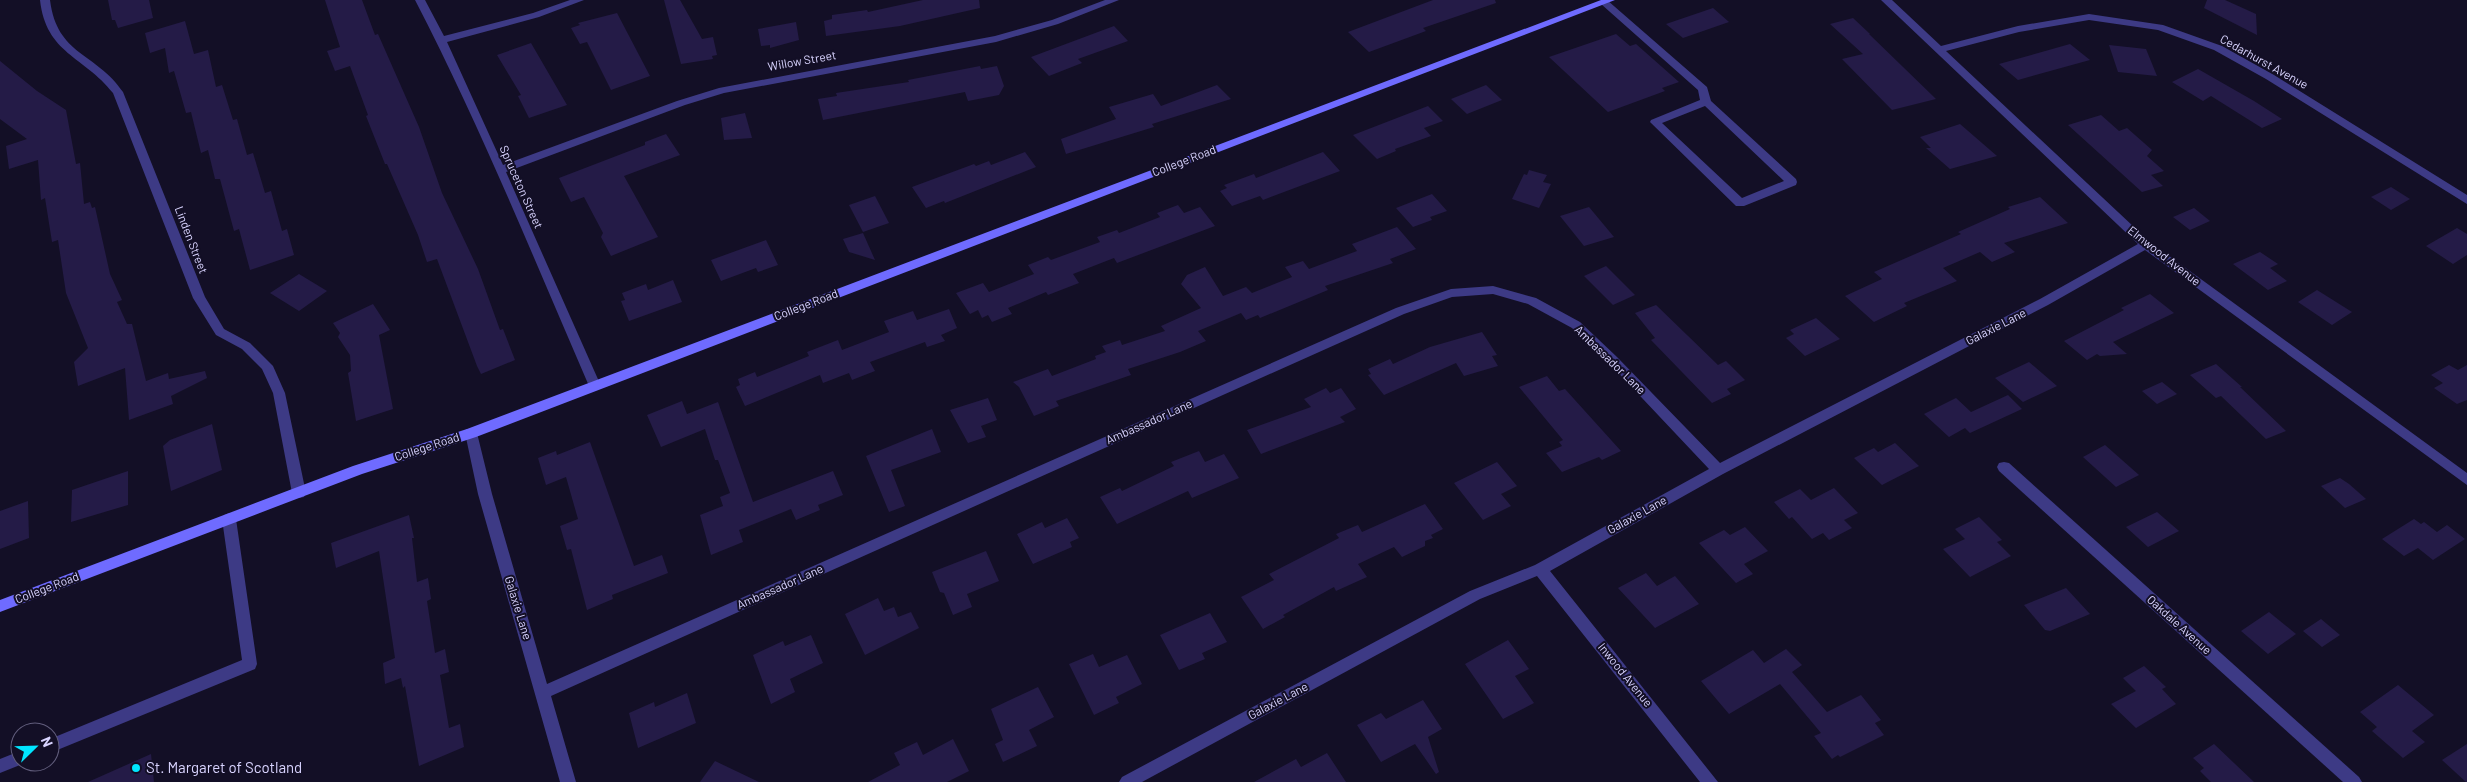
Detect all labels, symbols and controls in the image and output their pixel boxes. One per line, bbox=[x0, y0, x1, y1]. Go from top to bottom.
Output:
street label: Cedarhurst Avenue bbox=[2218, 31, 2311, 91]
street label: Willow Street bbox=[767, 47, 837, 73]
street label: College Road bbox=[1150, 141, 1218, 179]
street label: Spruceton Street bbox=[497, 143, 546, 230]
street label: Linden Street bbox=[173, 204, 211, 275]
street label: Elmwood Avenue bbox=[2125, 222, 2204, 288]
street label: College Road bbox=[772, 285, 840, 323]
street label: Galaxie Lane bbox=[1963, 305, 2028, 347]
street label: Ambassador Lane bbox=[1572, 322, 1649, 397]
street label: Ambassador Lane bbox=[1103, 396, 1194, 446]
street label: College Road bbox=[392, 429, 461, 463]
street label: Galaxie Lane bbox=[1604, 492, 1669, 536]
street label: Ambassador Lane bbox=[734, 561, 825, 611]
street label: College Road bbox=[13, 568, 81, 606]
street label: Galaxie Lane bbox=[503, 574, 535, 641]
street label: Oakdale Avenue bbox=[2145, 592, 2215, 657]
street label: Inwood Avenue bbox=[1596, 640, 1656, 709]
street label: Galaxie Lane bbox=[1245, 679, 1310, 722]
north arrow bbox=[10, 722, 60, 772]
text: N bbox=[38, 734, 57, 749]
place label: St. Margaret of Scotland bbox=[146, 758, 302, 776]
marker: St. Margaret of Scotland bbox=[130, 762, 142, 774]

